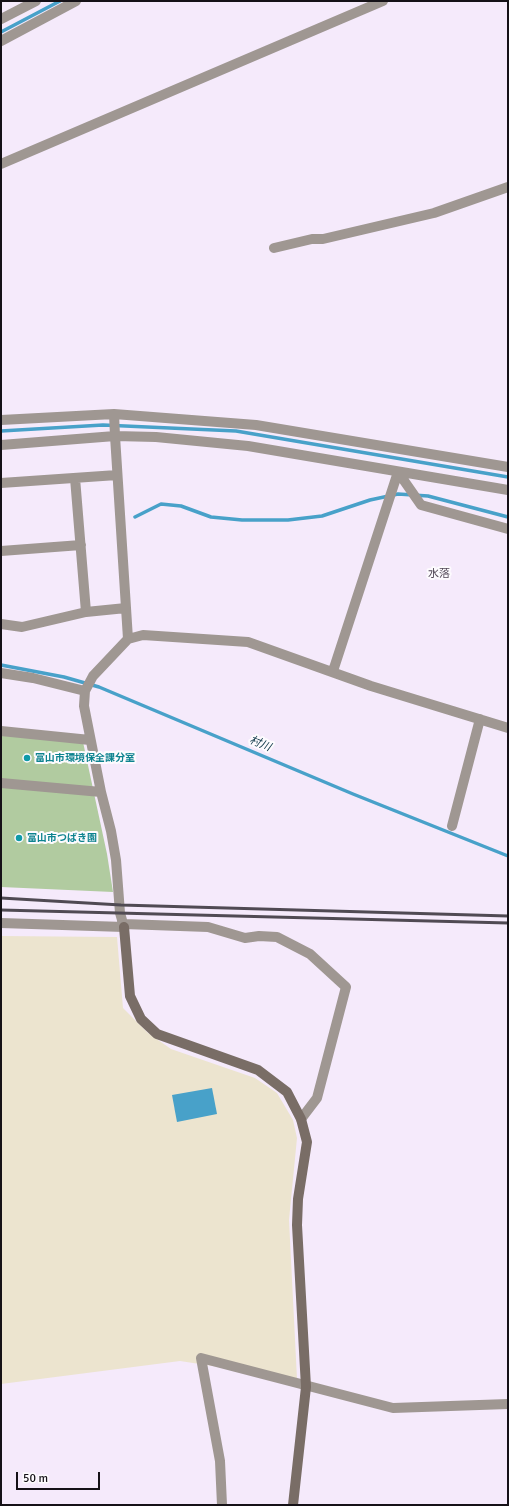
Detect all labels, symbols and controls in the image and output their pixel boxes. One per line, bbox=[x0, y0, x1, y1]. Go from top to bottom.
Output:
district label: 水落 bbox=[428, 567, 450, 581]
water label: 村川 bbox=[247, 734, 273, 754]
place label: 富山市環境保全課分室 bbox=[35, 752, 135, 764]
marker: 富山市環境保全課分室 bbox=[22, 753, 32, 763]
place label: 富山市つばき園 bbox=[27, 832, 97, 844]
marker: 富山市つばき園 bbox=[14, 833, 24, 843]
scale bar bbox=[18, 1464, 102, 1490]
text: 50 m bbox=[23, 1471, 48, 1486]

